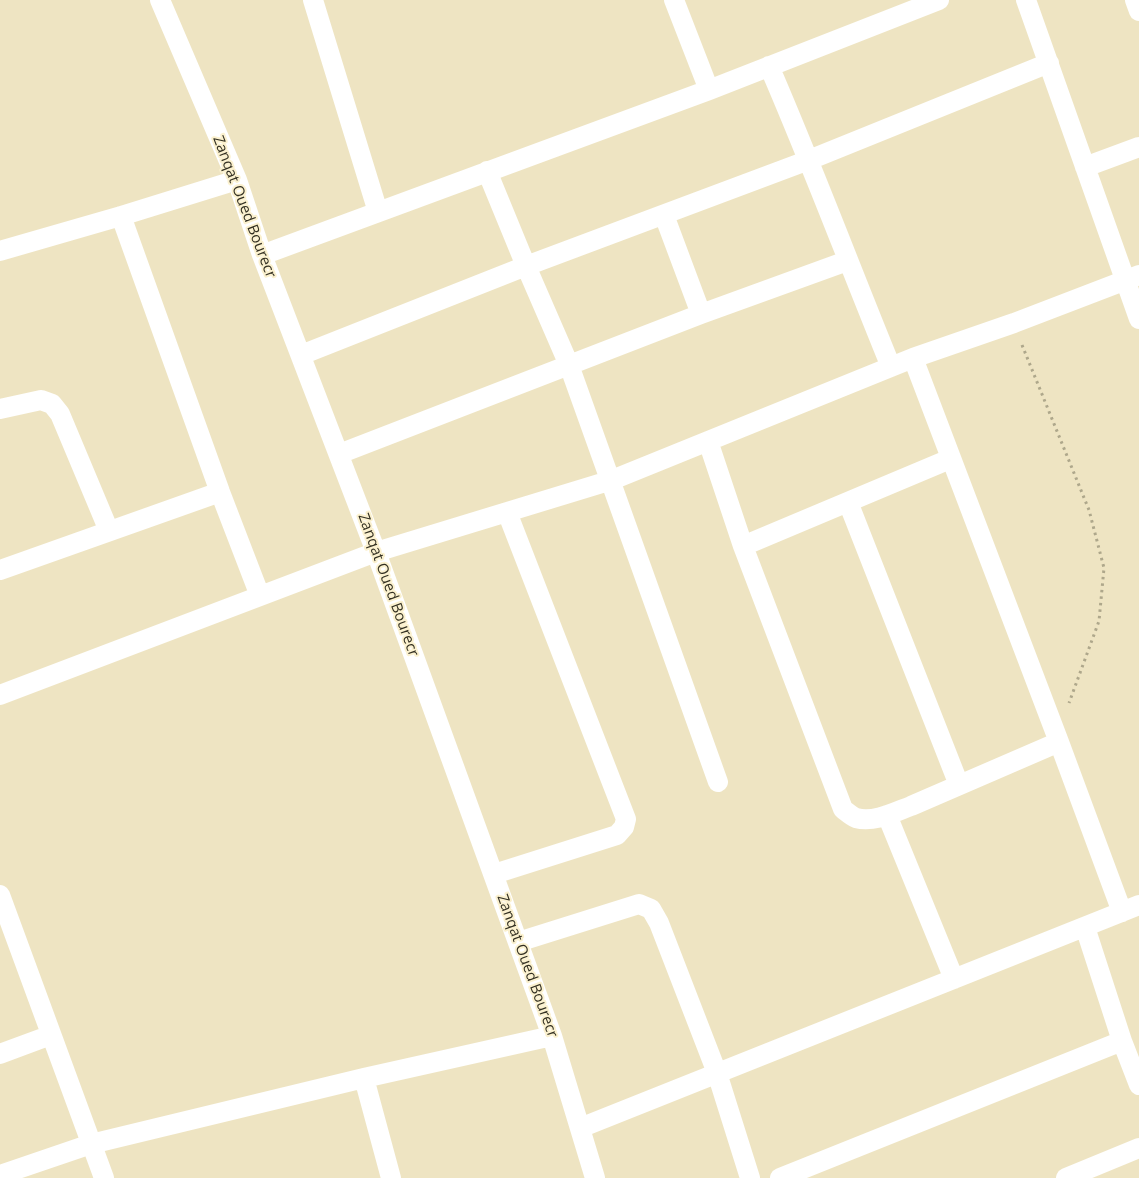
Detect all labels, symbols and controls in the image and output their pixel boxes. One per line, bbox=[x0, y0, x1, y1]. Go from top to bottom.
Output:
street label: Zanqat Oued Bourecr bbox=[209, 133, 279, 281]
street label: Zanqat Oued Bourecr bbox=[354, 511, 422, 659]
street label: Zanqat Oued Bourecr bbox=[493, 892, 561, 1040]

